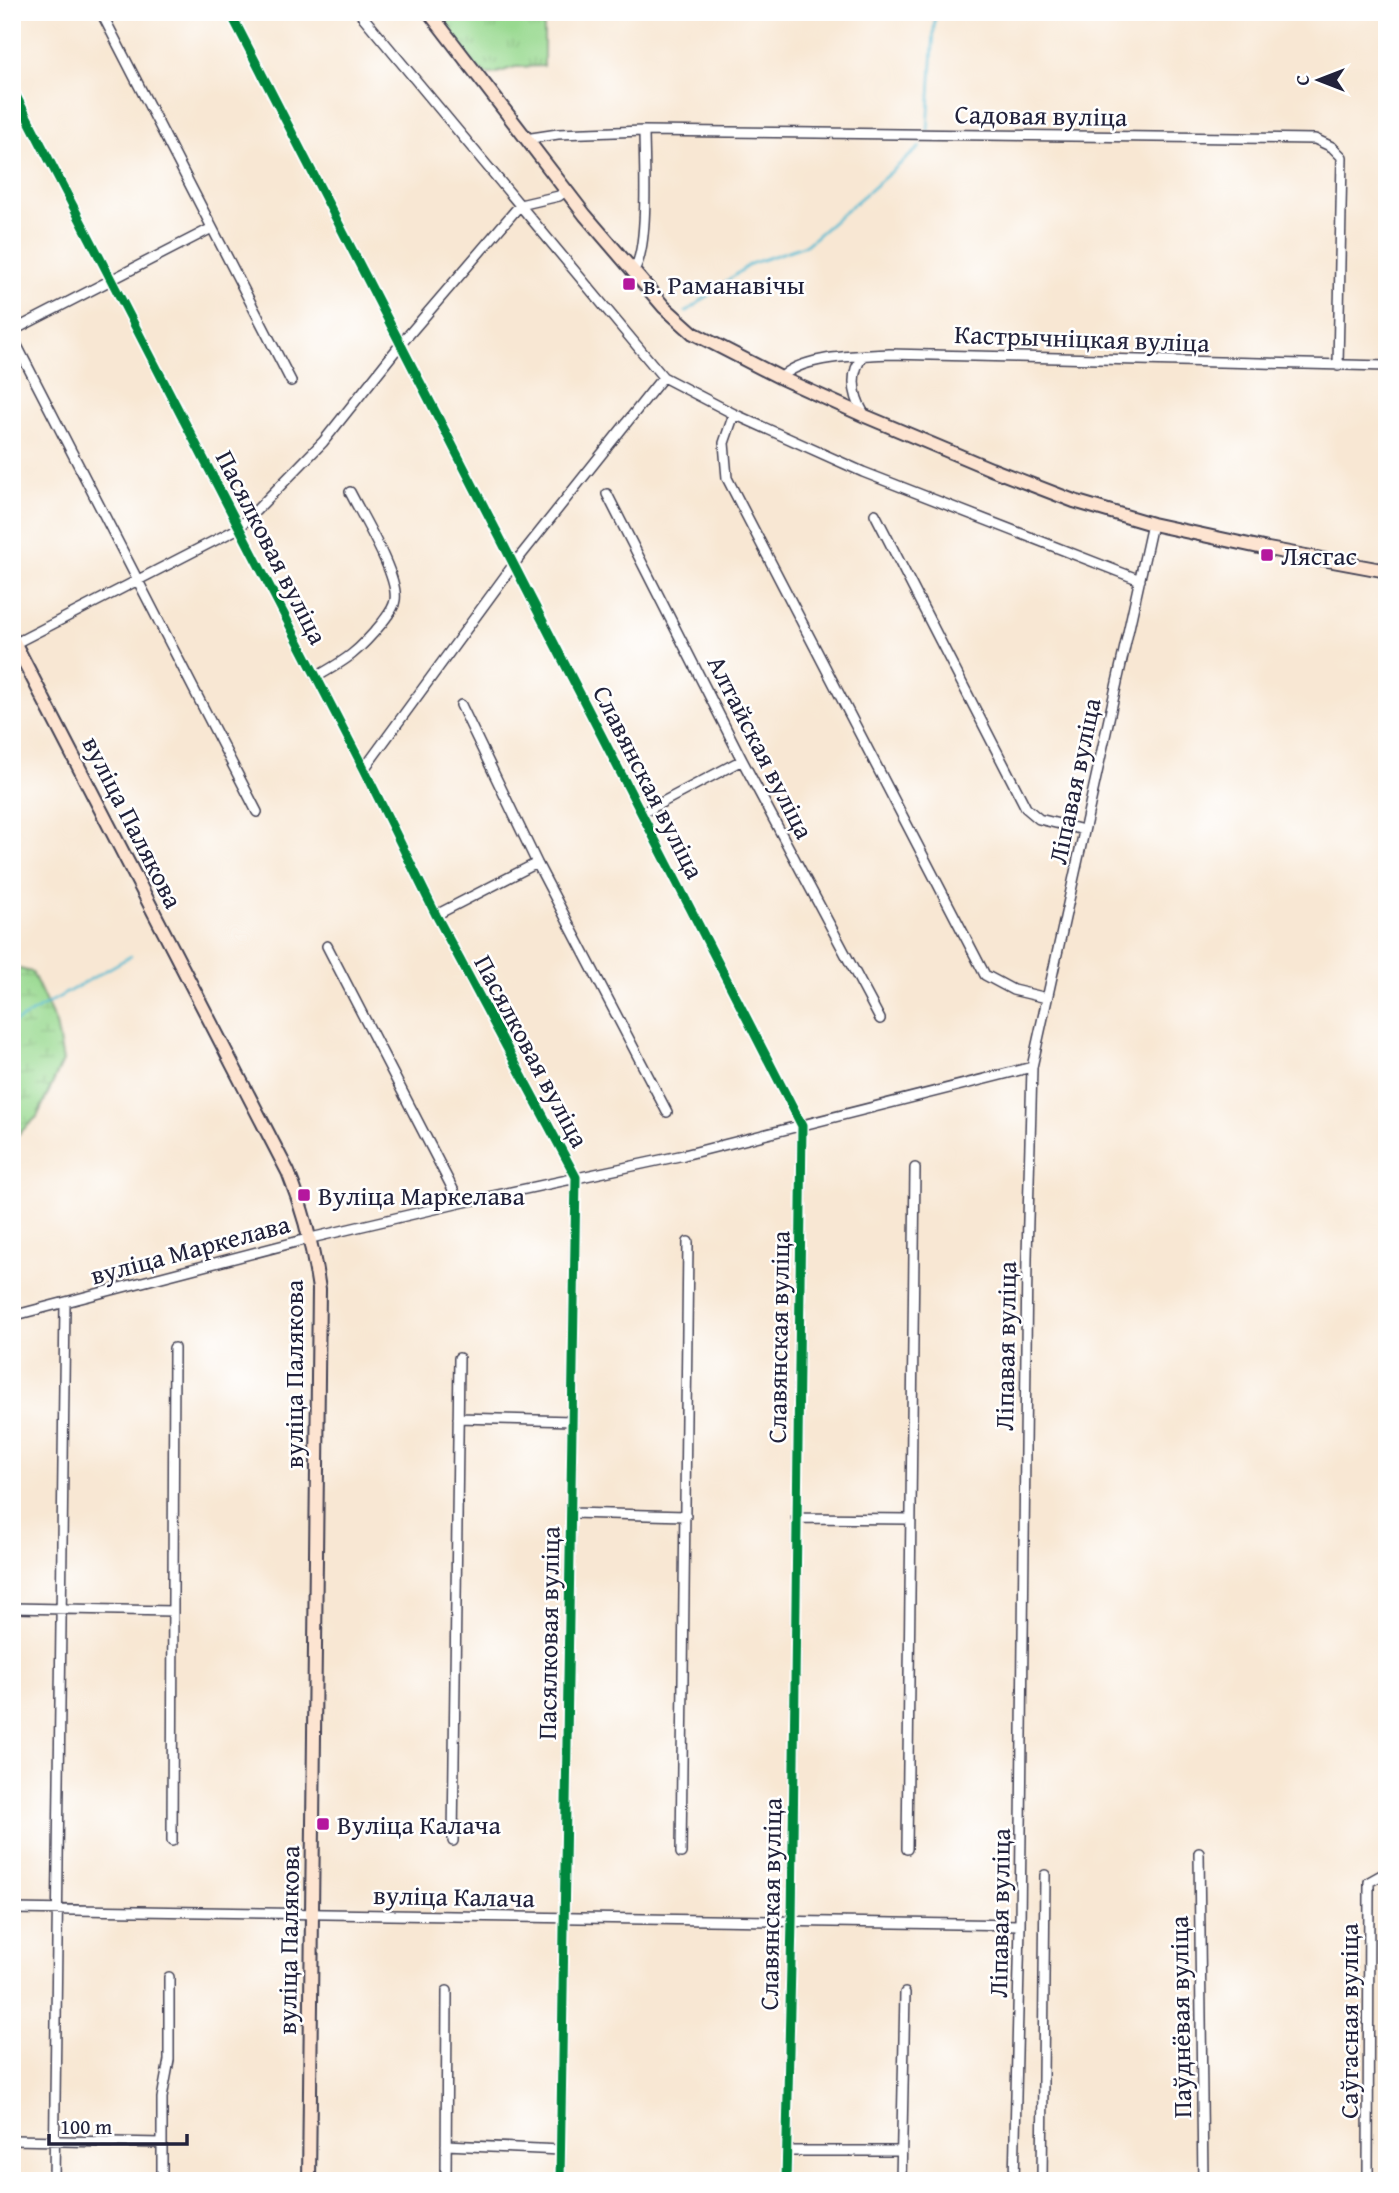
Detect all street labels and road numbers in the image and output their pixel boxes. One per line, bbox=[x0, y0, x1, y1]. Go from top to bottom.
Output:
street label: Садовая вуліца bbox=[954, 94, 1128, 136]
street label: Кастрычніцкая вуліца bbox=[954, 314, 1211, 362]
street label: Пасялковая вуліца bbox=[206, 443, 338, 652]
street label: Алтайская вуліца bbox=[698, 648, 824, 846]
street label: Славянская вуліца bbox=[583, 678, 715, 886]
street label: Ліпавая вуліца bbox=[1037, 693, 1111, 868]
street label: вуліца Палякова bbox=[73, 729, 194, 916]
street label: Пасялковая вуліца bbox=[465, 948, 600, 1155]
street label: вуліца Маркелава bbox=[86, 1204, 295, 1294]
street label: Славянская вуліца bbox=[757, 1230, 799, 1444]
street label: Ліпавая вуліца bbox=[984, 1260, 1026, 1431]
street label: вуліца Палякова bbox=[274, 1279, 313, 1468]
street label: Пасялковая вуліца bbox=[527, 1525, 569, 1740]
street label: Славянская вуліца bbox=[749, 1797, 791, 2011]
street label: Ліпавая вуліца bbox=[978, 1827, 1020, 1998]
street label: вуліца Палякова bbox=[267, 1845, 309, 2035]
street label: вуліца Калача bbox=[373, 1875, 536, 1917]
street label: Паўднёвая вуліца bbox=[1159, 1915, 1201, 2119]
street label: Саўгасная вуліца bbox=[1329, 1923, 1368, 2119]

